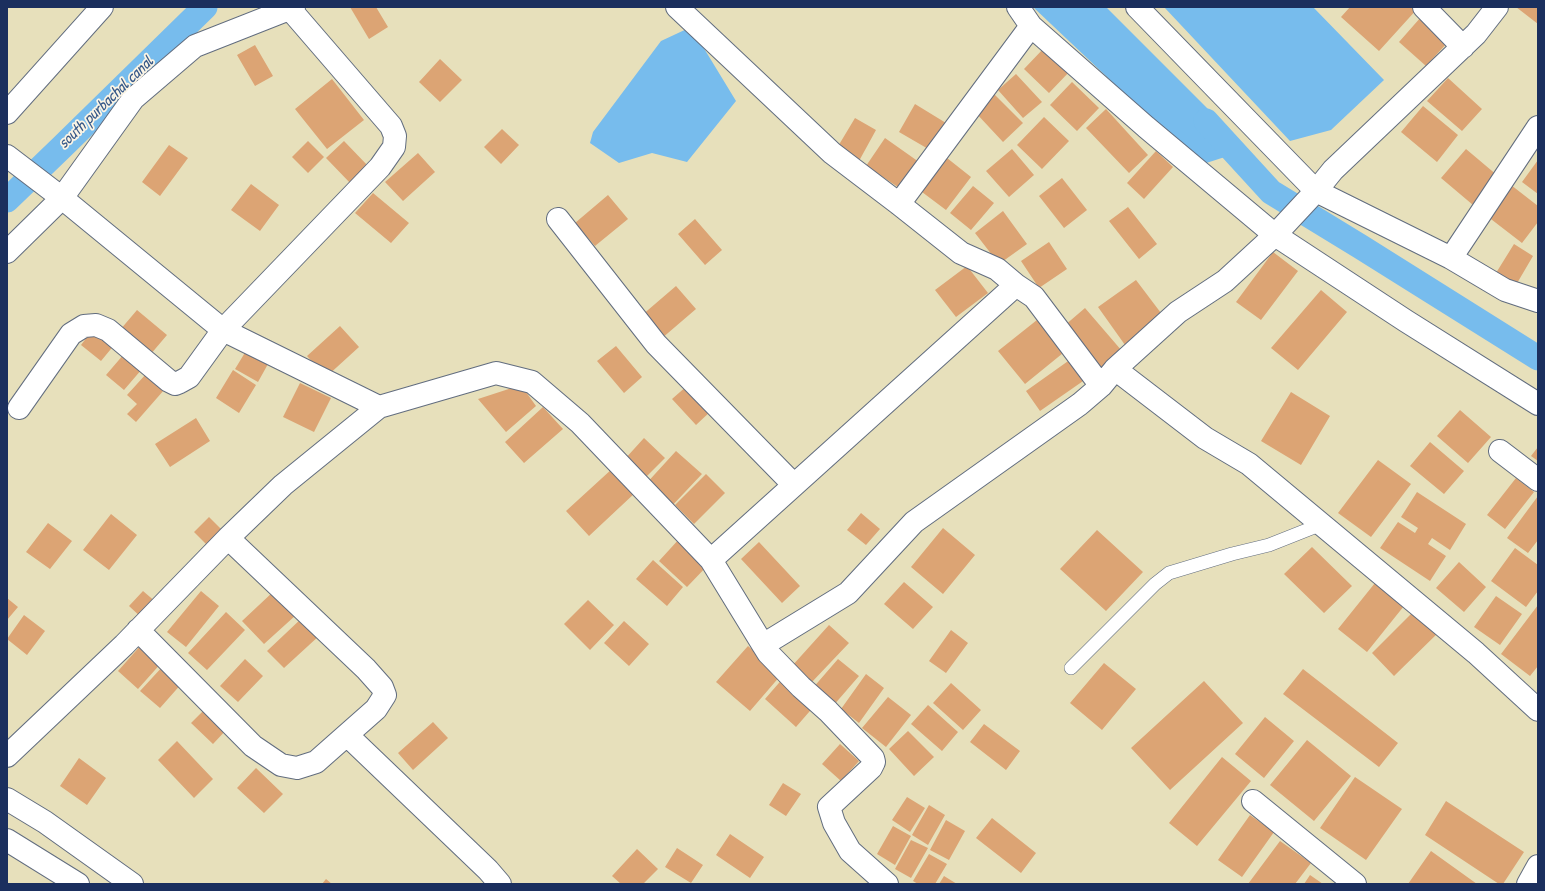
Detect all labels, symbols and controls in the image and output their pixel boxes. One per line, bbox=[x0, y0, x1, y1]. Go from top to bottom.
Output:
water label: south purbachal canal bbox=[55, 53, 157, 153]

